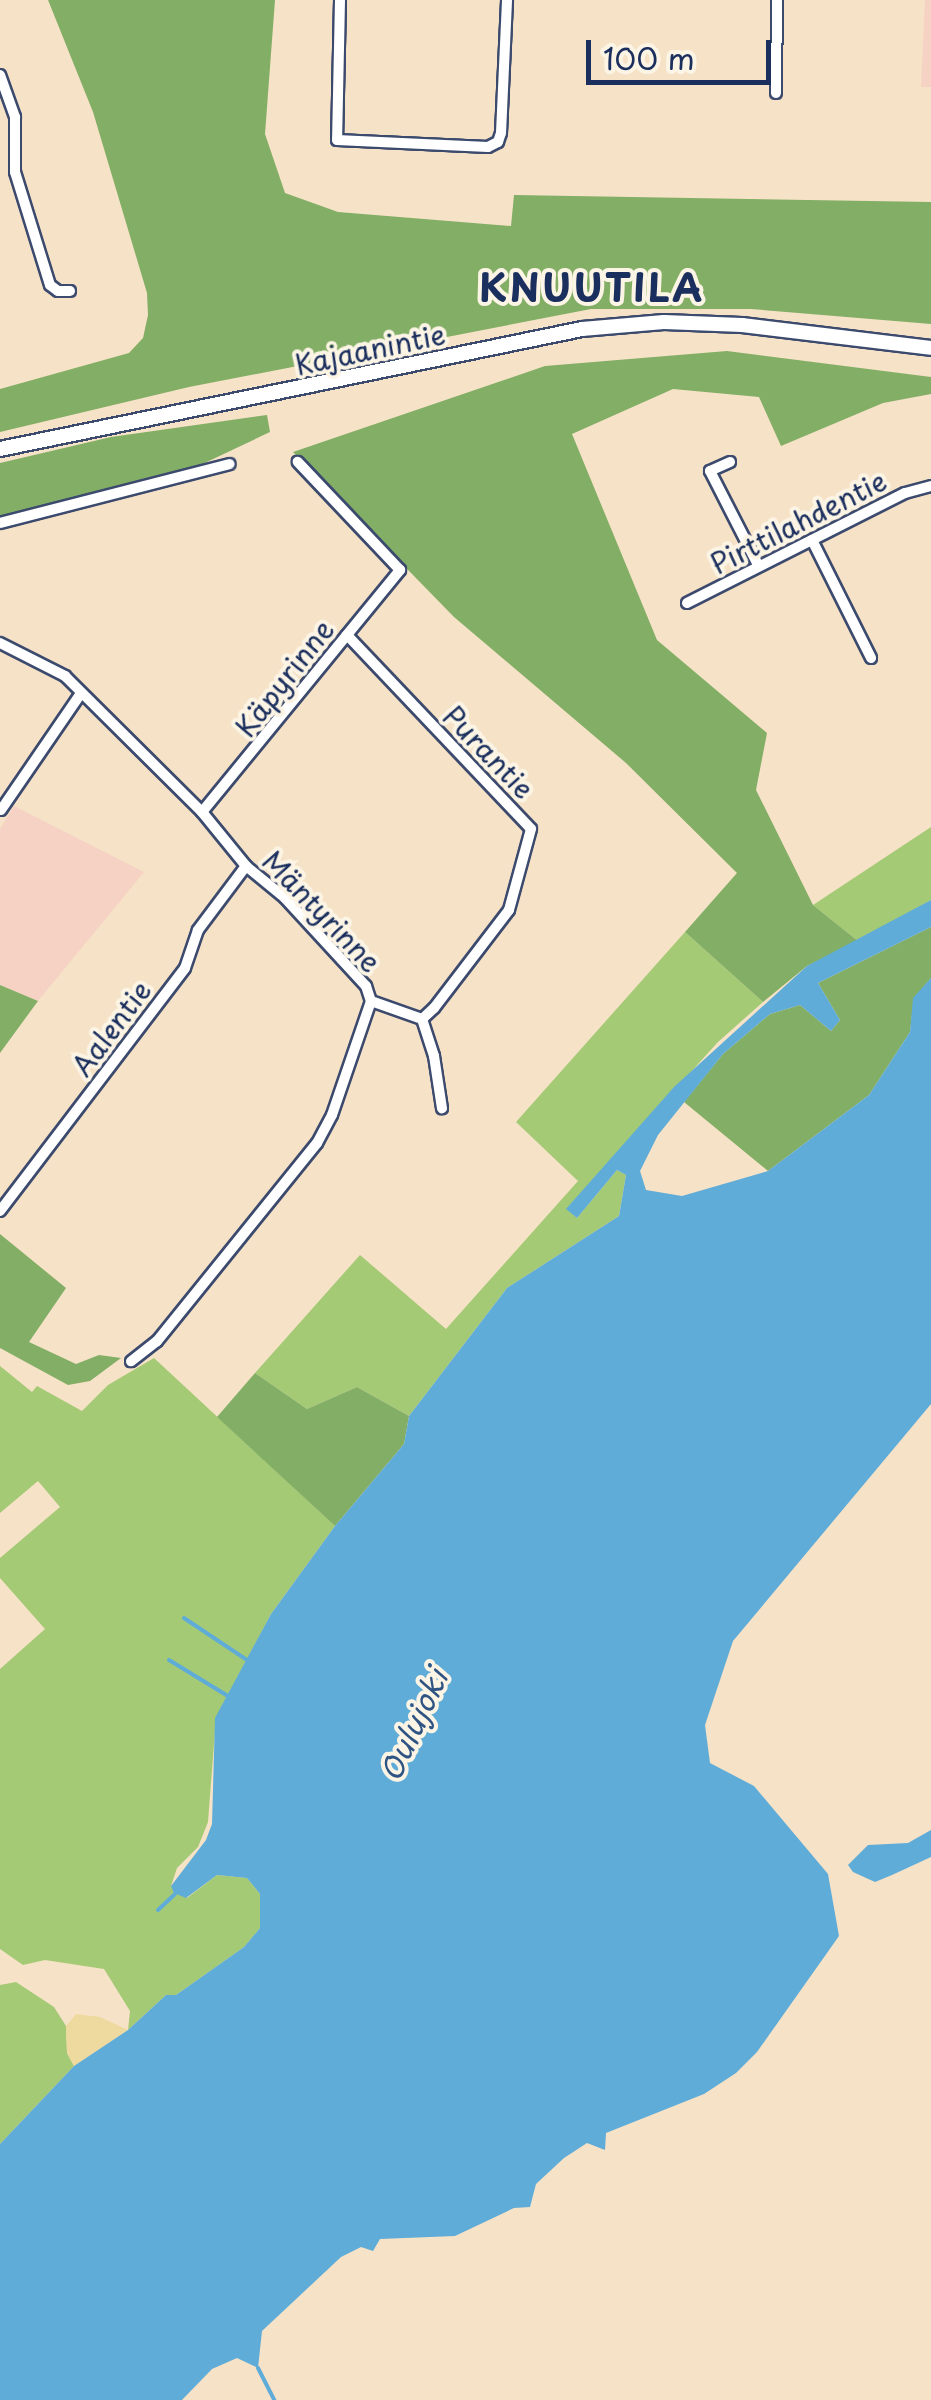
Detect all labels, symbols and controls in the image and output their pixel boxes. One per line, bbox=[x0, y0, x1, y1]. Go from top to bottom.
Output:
scale bar bbox=[591, 20, 776, 82]
text: 100 m bbox=[603, 35, 695, 80]
district label: KNUUTILA bbox=[479, 264, 705, 310]
street label: Kajaanintie bbox=[292, 317, 448, 381]
street label: Pirttilahdentie bbox=[704, 463, 892, 581]
street label: Käpyrinne bbox=[228, 613, 340, 743]
street label: Purantie bbox=[437, 699, 541, 805]
street label: Mäntyrinne bbox=[256, 843, 388, 979]
street label: Aalentie bbox=[64, 974, 158, 1082]
water label: Oulujoki bbox=[371, 1663, 455, 1787]

